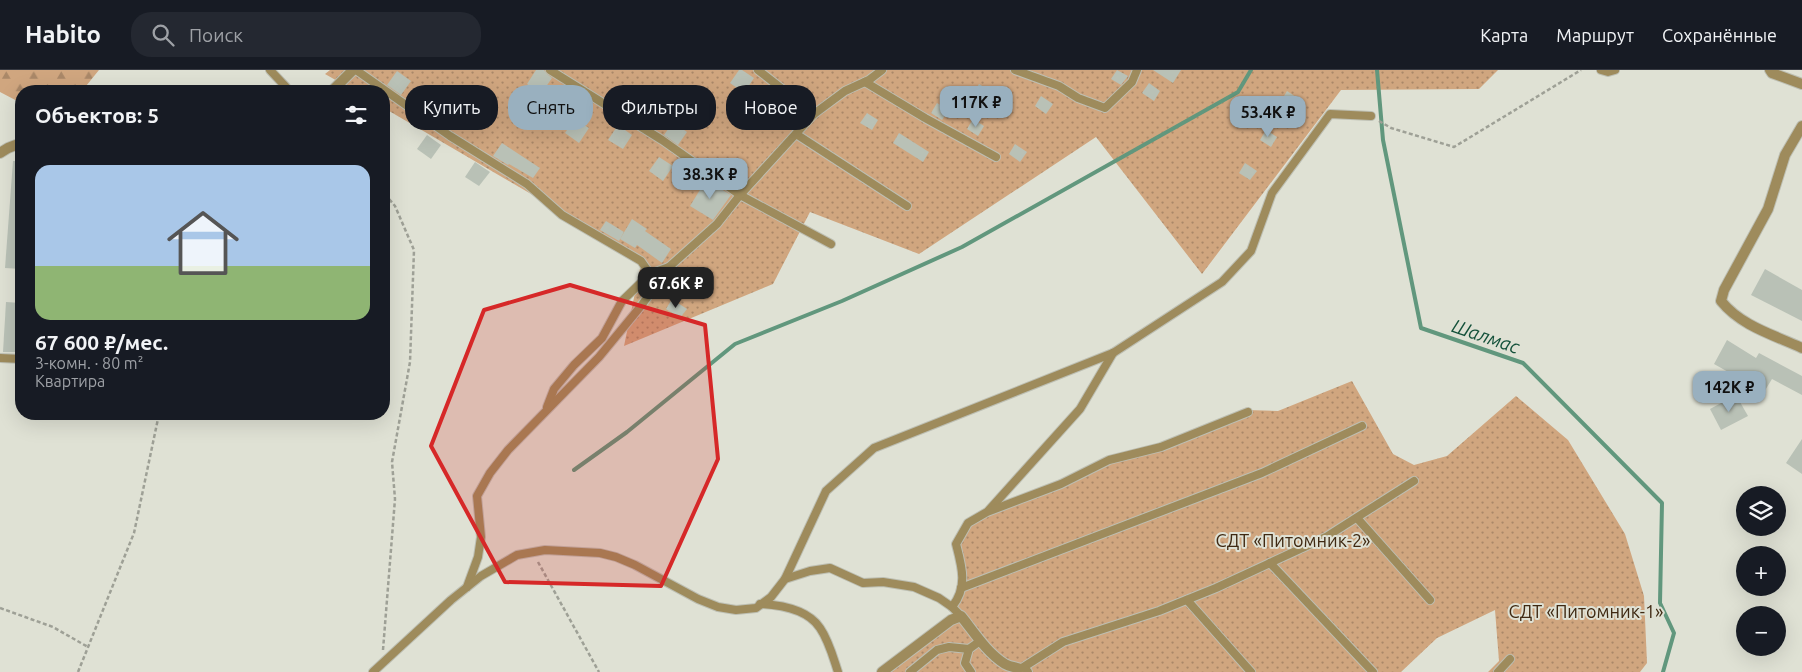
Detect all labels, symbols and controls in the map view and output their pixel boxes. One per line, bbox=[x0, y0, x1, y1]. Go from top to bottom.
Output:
search box bbox=[131, 12, 481, 57]
text: Habito bbox=[25, 21, 101, 48]
icon: search bbox=[149, 21, 177, 49]
text: Поиск bbox=[189, 24, 243, 46]
text: Карта bbox=[1480, 25, 1528, 45]
text: Маршрут bbox=[1556, 25, 1634, 45]
text: Сохранённые bbox=[1662, 25, 1777, 45]
chip: Купить bbox=[405, 85, 498, 130]
chip: Снять bbox=[508, 85, 593, 130]
chip: Фильтры bbox=[603, 85, 716, 130]
chip: Новое bbox=[726, 85, 816, 130]
pin: 117K ₽ bbox=[935, 85, 1017, 128]
text: 117K ₽ bbox=[951, 93, 1001, 111]
pin: 53.4K ₽ bbox=[1222, 96, 1314, 138]
icon: filters bbox=[342, 101, 370, 129]
text: Объектов: 5 bbox=[35, 103, 159, 127]
text: 53.4K ₽ bbox=[1241, 103, 1295, 121]
pin: 38.3K ₽ bbox=[664, 158, 756, 200]
text: 38.3K ₽ bbox=[683, 165, 737, 183]
icon: home bbox=[158, 198, 248, 288]
pin: 67.6K ₽ bbox=[630, 266, 722, 309]
text: 67.6K ₽ bbox=[649, 274, 703, 292]
water label: Шалмас bbox=[1449, 314, 1523, 358]
text: 67 600 ₽/мес. bbox=[35, 330, 168, 354]
text: 3-комн. · 80 m² bbox=[35, 354, 143, 372]
pin: 142K ₽ bbox=[1688, 370, 1770, 413]
text: Квартира bbox=[35, 372, 105, 390]
text: 142K ₽ bbox=[1704, 378, 1754, 396]
map controls bbox=[1736, 486, 1786, 656]
button: layers bbox=[1736, 486, 1786, 536]
park label: СДТ «Питомник-2» bbox=[1216, 530, 1370, 550]
button: + bbox=[1736, 546, 1786, 596]
park label: СДТ «Питомник-1» bbox=[1509, 601, 1663, 621]
button: − bbox=[1736, 606, 1786, 656]

